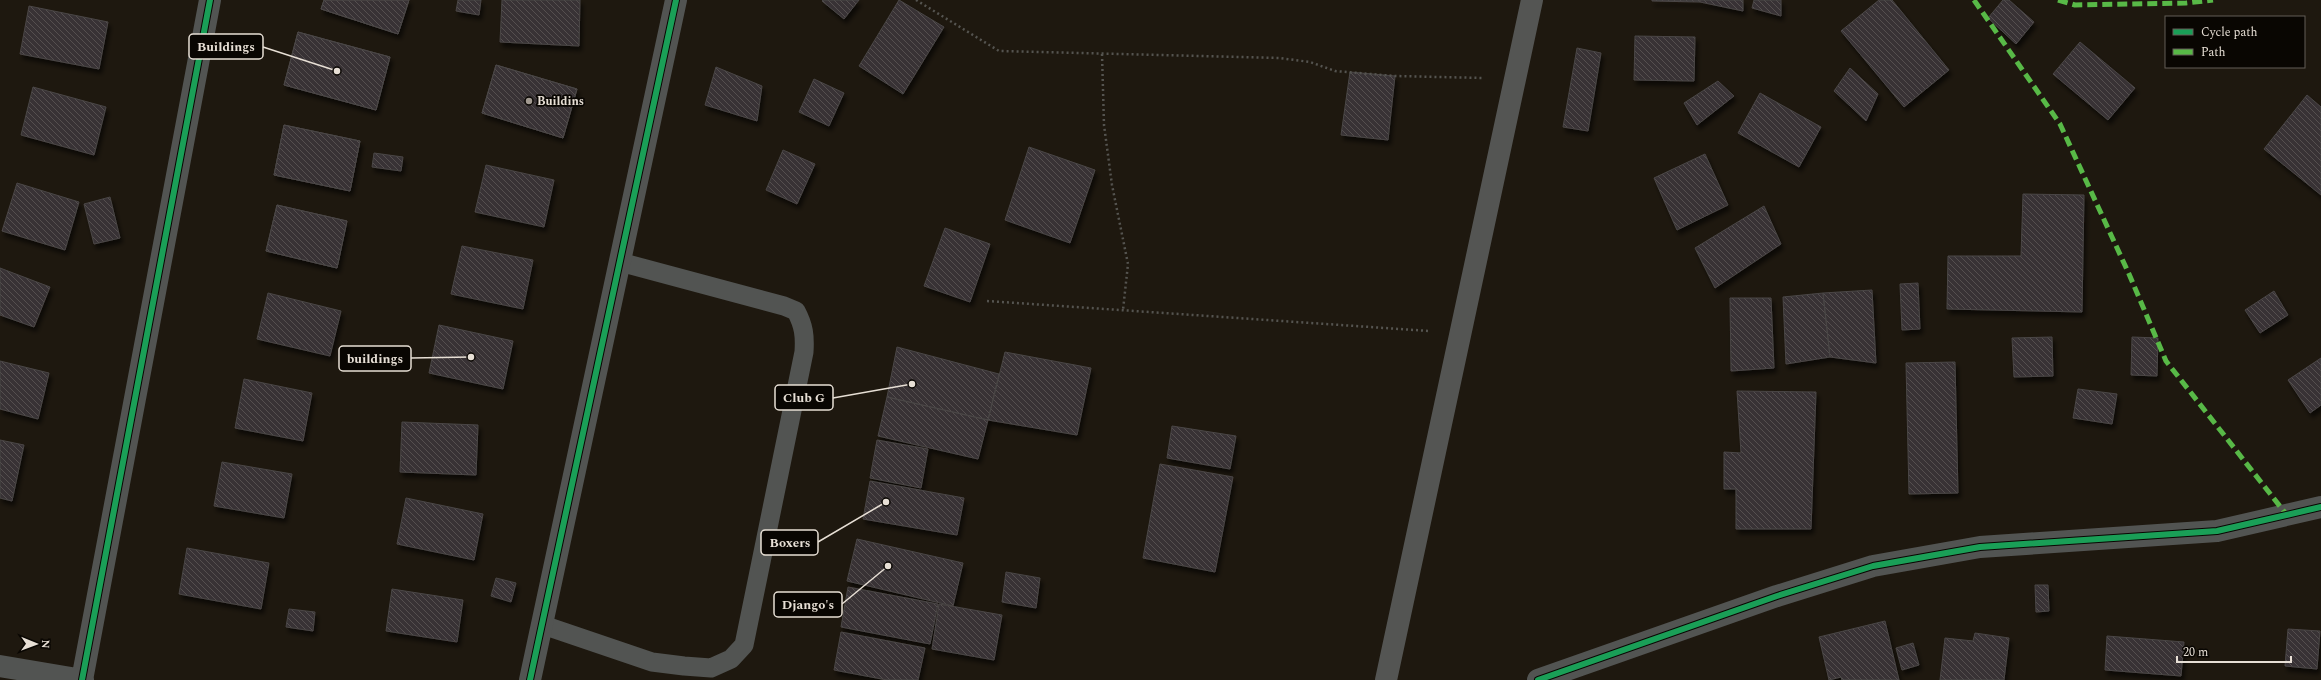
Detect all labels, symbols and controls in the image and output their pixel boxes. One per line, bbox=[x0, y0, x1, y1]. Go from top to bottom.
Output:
legend bbox=[2165, 16, 2305, 68]
text: Cycle path bbox=[2201, 23, 2258, 42]
callout: Buildings bbox=[189, 34, 263, 59]
text: Buildings bbox=[197, 37, 255, 57]
text: Path bbox=[2201, 43, 2226, 62]
place label: Buildins bbox=[537, 92, 584, 111]
marker: Buildins bbox=[524, 96, 534, 106]
callout: buildings bbox=[339, 346, 411, 371]
text: buildings bbox=[347, 349, 403, 369]
callout: Club G bbox=[775, 385, 833, 410]
text: Club G bbox=[783, 388, 825, 408]
callout: Boxers bbox=[761, 530, 818, 555]
text: Boxers bbox=[770, 533, 810, 553]
callout: Django's bbox=[774, 592, 842, 617]
text: Django's bbox=[782, 595, 834, 615]
north arrow bbox=[16, 624, 56, 664]
scale bar bbox=[2177, 638, 2291, 664]
text: N bbox=[37, 640, 54, 649]
text: 20 m bbox=[2183, 643, 2208, 662]

